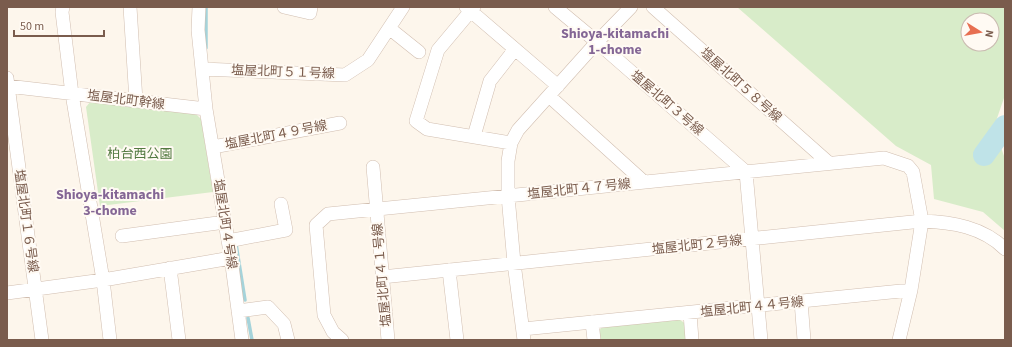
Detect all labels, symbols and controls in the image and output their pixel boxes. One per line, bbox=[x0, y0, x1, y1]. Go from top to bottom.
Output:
scale bar bbox=[14, 12, 104, 38]
north arrow bbox=[960, 12, 1000, 52]
text: 50 m bbox=[20, 18, 44, 35]
district label: Shioya-kitamachi 1-chome bbox=[561, 24, 669, 60]
text: N bbox=[981, 29, 997, 39]
street label: 塩屋北町５８号線 bbox=[696, 44, 786, 126]
street label: 塩屋北町５１号線 bbox=[231, 61, 335, 83]
street label: 塩屋北町３号線 bbox=[627, 66, 707, 140]
street label: 塩屋北町幹線 bbox=[86, 86, 166, 114]
street label: 塩屋北町４９号線 bbox=[223, 116, 329, 154]
park label: 柏台西公園 bbox=[107, 145, 173, 163]
street label: 塩屋北町１６号線 bbox=[10, 168, 42, 274]
street label: 塩屋北町４７号線 bbox=[526, 175, 632, 203]
street label: 塩屋北町４号線 bbox=[209, 178, 241, 270]
district label: Shioya-kitamachi 3-chome bbox=[56, 185, 164, 221]
street label: 塩屋北町４１号線 bbox=[369, 222, 395, 328]
street label: 塩屋北町２号線 bbox=[651, 231, 743, 259]
street label: 塩屋北町４４号線 bbox=[699, 293, 805, 321]

